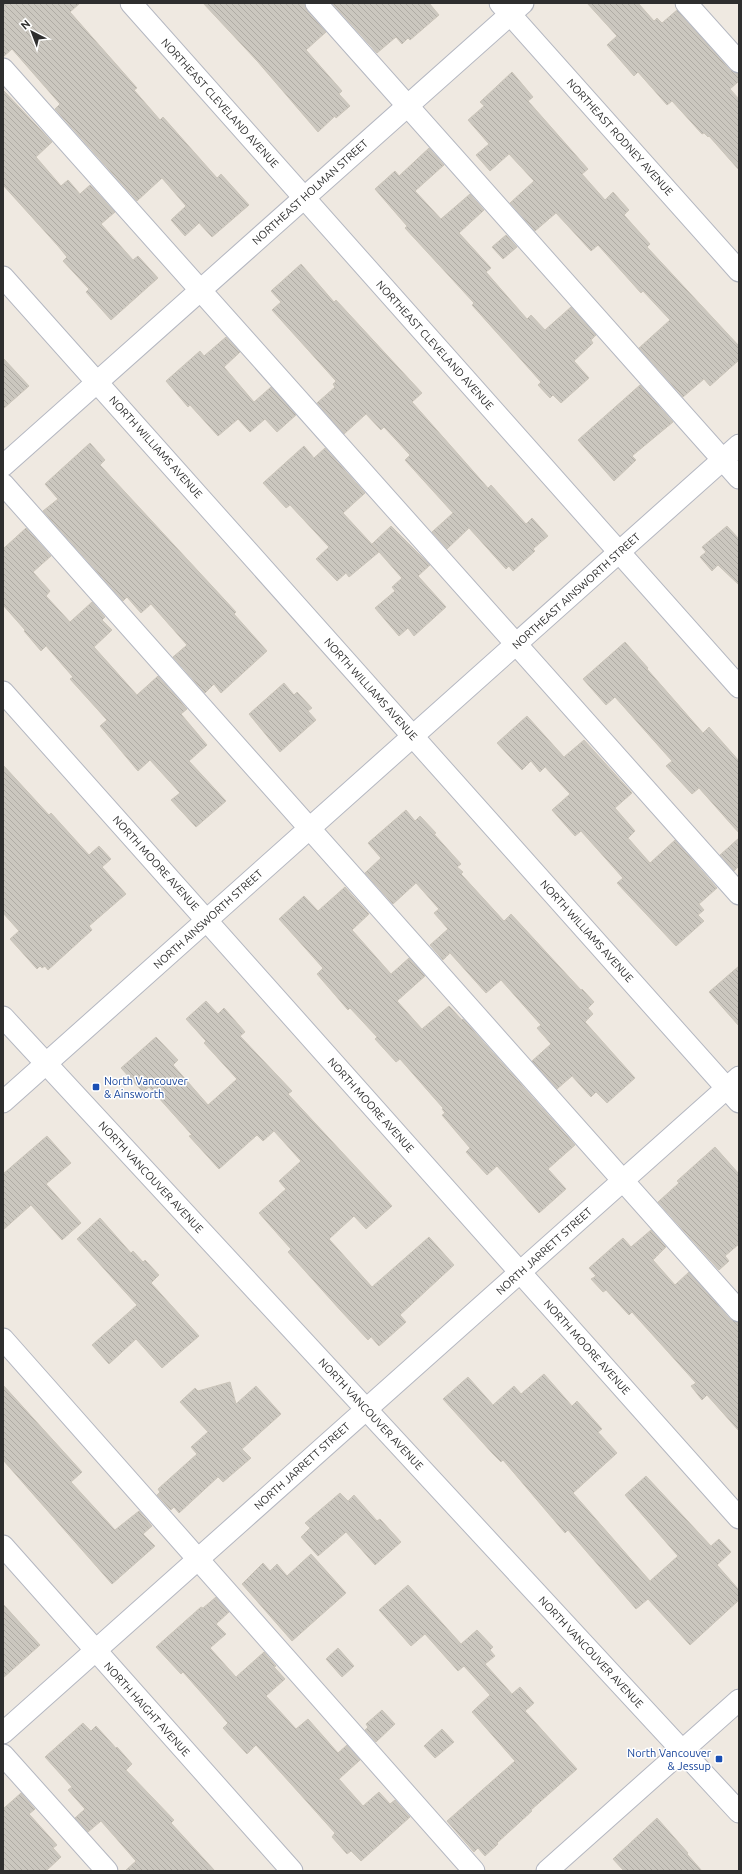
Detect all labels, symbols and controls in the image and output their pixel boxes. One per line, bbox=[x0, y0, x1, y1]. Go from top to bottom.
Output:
north arrow bbox=[12, 12, 52, 52]
text: N bbox=[18, 17, 32, 32]
street label: NORTHEAST CLEVELAND AVENUE bbox=[159, 36, 281, 170]
street label: NORTHEAST RODNEY AVENUE bbox=[565, 76, 675, 198]
street label: NORTHEAST HOLMAN STREET bbox=[250, 137, 370, 247]
street label: NORTHEAST CLEVELAND AVENUE bbox=[374, 278, 496, 412]
street label: NORTH WILLIAMS AVENUE bbox=[107, 394, 205, 500]
street label: NORTHEAST AINSWORTH STREET bbox=[510, 530, 642, 652]
street label: NORTH WILLIAMS AVENUE bbox=[322, 636, 420, 742]
street label: NORTH MOORE AVENUE bbox=[110, 813, 202, 913]
street label: NORTH AINSWORTH STREET bbox=[151, 867, 265, 971]
street label: NORTH WILLIAMS AVENUE bbox=[538, 878, 636, 984]
street label: NORTH MOORE AVENUE bbox=[325, 1055, 417, 1155]
place label: North Vancouver & Ainsworth bbox=[104, 1075, 189, 1100]
marker: North Vancouver & Ainsworth bbox=[91, 1082, 101, 1092]
street label: NORTH VANCOUVER AVENUE bbox=[96, 1119, 206, 1235]
street label: NORTH JARRETT STREET bbox=[494, 1205, 594, 1297]
street label: NORTH MOORE AVENUE bbox=[541, 1297, 633, 1397]
street label: NORTH VANCOUVER AVENUE bbox=[316, 1356, 426, 1472]
street label: NORTH JARRETT STREET bbox=[252, 1420, 352, 1512]
street label: NORTH VANCOUVER AVENUE bbox=[536, 1594, 646, 1710]
street label: NORTH HAIGHT AVENUE bbox=[102, 1660, 192, 1758]
place label: North Vancouver & Jessup bbox=[627, 1747, 712, 1772]
marker: North Vancouver & Jessup bbox=[714, 1754, 724, 1764]

